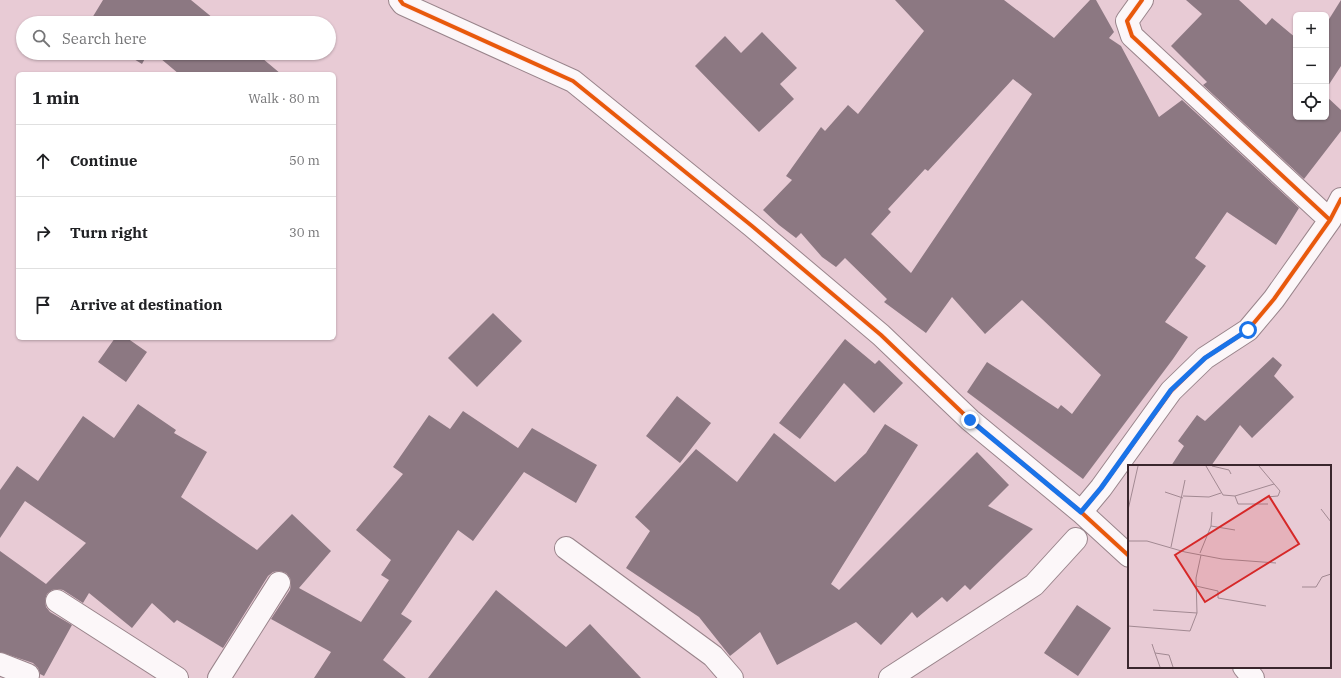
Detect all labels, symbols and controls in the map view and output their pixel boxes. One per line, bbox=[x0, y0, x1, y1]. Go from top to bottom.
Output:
map controls bbox=[1293, 12, 1329, 120]
button: + bbox=[1293, 12, 1329, 48]
search box bbox=[16, 16, 336, 60]
icon: search bbox=[30, 27, 52, 49]
text: Search here bbox=[62, 29, 147, 48]
button: − bbox=[1293, 48, 1329, 84]
button: locate bbox=[1293, 84, 1329, 120]
text: 1 min bbox=[32, 87, 80, 109]
text: Walk · 80 m bbox=[248, 90, 320, 107]
icon: ahead bbox=[32, 150, 54, 172]
text: Continue bbox=[70, 151, 137, 170]
text: 50 m bbox=[289, 152, 320, 169]
icon: right bbox=[32, 222, 54, 244]
text: Turn right bbox=[70, 223, 148, 242]
text: 30 m bbox=[289, 224, 320, 241]
icon: arrive bbox=[32, 294, 54, 316]
text: Arrive at destination bbox=[70, 295, 222, 314]
route start bbox=[1239, 321, 1257, 339]
route end bbox=[961, 411, 979, 429]
inset map bbox=[1128, 465, 1331, 668]

